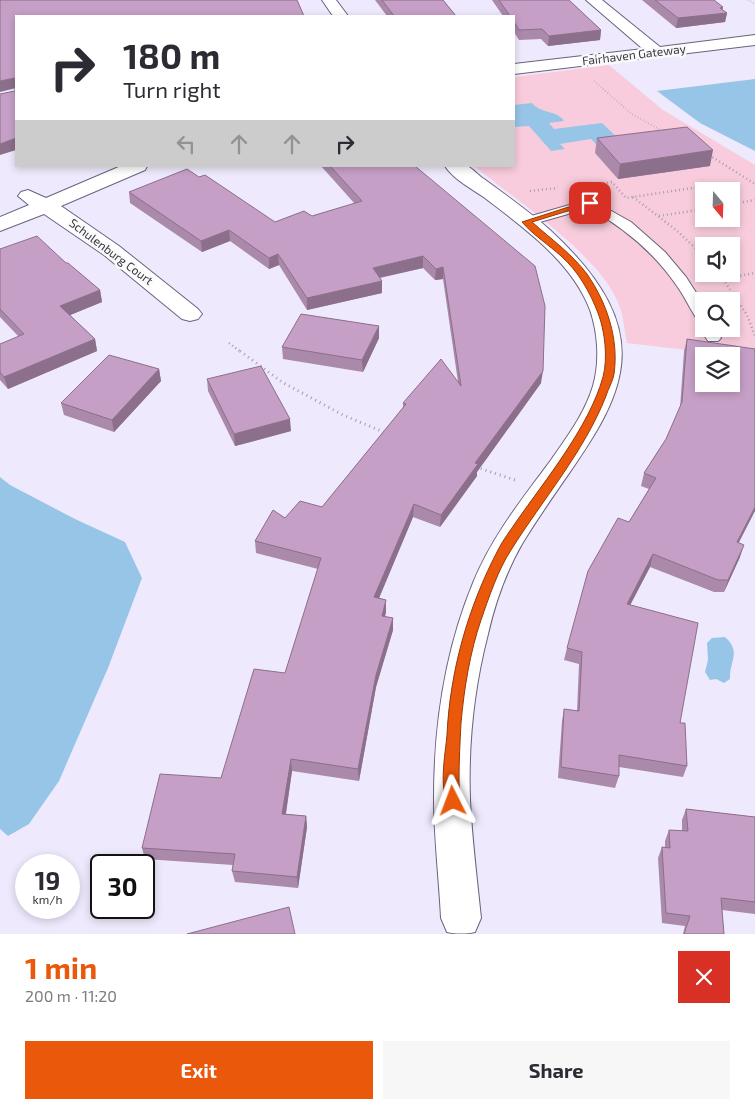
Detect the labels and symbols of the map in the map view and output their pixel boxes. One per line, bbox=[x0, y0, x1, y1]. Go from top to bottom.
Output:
street label: Fairhaven Gateway bbox=[581, 41, 687, 67]
pin bbox=[569, 182, 611, 224]
north arrow bbox=[695, 182, 740, 228]
street label: Schulenburg Court bbox=[67, 215, 157, 287]
position arrow bbox=[426, 774, 478, 826]
speed limit sign: 30 bbox=[90, 854, 155, 919]

